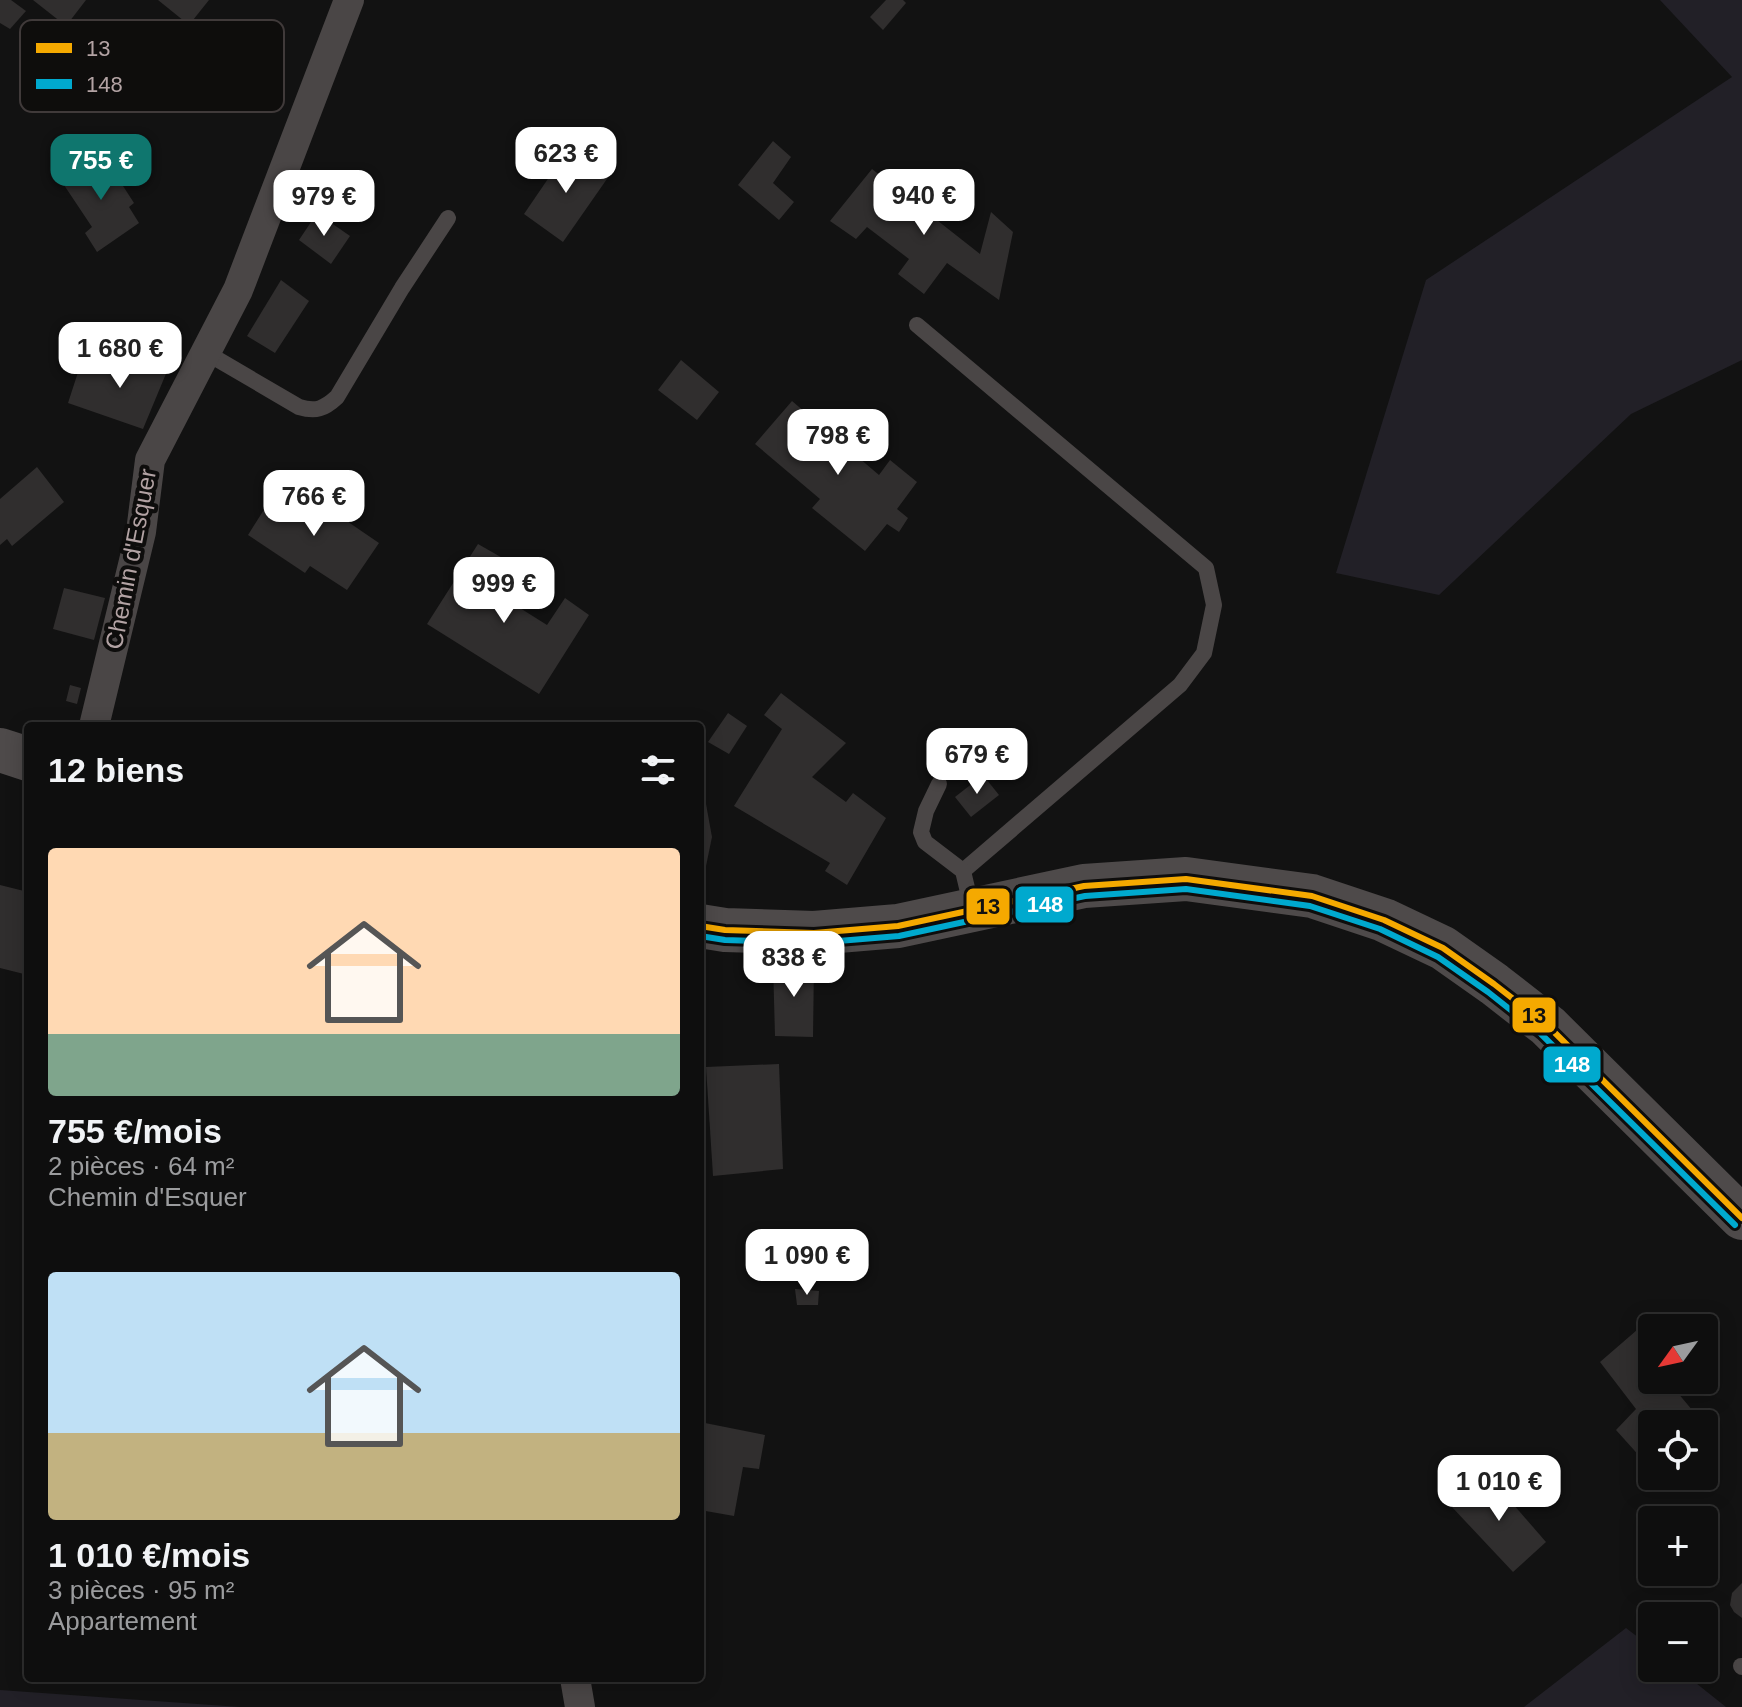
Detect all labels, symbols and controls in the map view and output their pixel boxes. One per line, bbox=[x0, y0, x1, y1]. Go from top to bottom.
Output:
legend bbox=[20, 20, 284, 112]
text: 13 bbox=[86, 36, 110, 61]
text: 148 bbox=[86, 72, 123, 97]
pin: 623 € bbox=[510, 127, 622, 195]
pin: 755 € bbox=[45, 134, 157, 202]
text: 623 € bbox=[533, 138, 599, 168]
text: 755 € bbox=[68, 145, 134, 175]
pin: 940 € bbox=[868, 169, 980, 237]
pin: 979 € bbox=[268, 170, 380, 238]
text: 940 € bbox=[891, 180, 957, 210]
text: 979 € bbox=[291, 181, 357, 211]
pin: 1 680 € bbox=[46, 322, 194, 390]
text: 1 680 € bbox=[77, 333, 163, 363]
pin: 798 € bbox=[782, 409, 894, 477]
text: 798 € bbox=[805, 420, 871, 450]
street label: Chemin d'Esquer bbox=[100, 466, 161, 651]
pin: 766 € bbox=[258, 470, 370, 538]
text: 766 € bbox=[281, 481, 347, 511]
pin: 999 € bbox=[448, 557, 560, 625]
text: 999 € bbox=[471, 568, 537, 598]
pin: 679 € bbox=[921, 728, 1033, 796]
text: 679 € bbox=[944, 739, 1010, 769]
icon: filters bbox=[636, 748, 680, 792]
text: 12 biens bbox=[48, 751, 184, 789]
line badge: 148 bbox=[1014, 885, 1075, 924]
line badge: 13 bbox=[965, 887, 1011, 926]
text: 148 bbox=[1027, 892, 1063, 917]
text: 13 bbox=[976, 894, 1000, 919]
icon: home bbox=[292, 900, 436, 1044]
pin: 838 € bbox=[738, 931, 850, 999]
text: 838 € bbox=[761, 942, 827, 972]
line badge: 13 bbox=[1511, 996, 1557, 1034]
text: 13 bbox=[1522, 1003, 1546, 1028]
line badge: 148 bbox=[1542, 1045, 1602, 1084]
text: 148 bbox=[1554, 1052, 1590, 1077]
text: 755 €/mois bbox=[48, 1112, 222, 1150]
text: 2 pièces · 64 m² bbox=[48, 1151, 234, 1181]
text: Chemin d'Esquer bbox=[48, 1182, 247, 1212]
pin: 1 090 € bbox=[733, 1229, 881, 1297]
text: 1 090 € bbox=[764, 1240, 850, 1270]
north arrow bbox=[1638, 1314, 1718, 1394]
map controls bbox=[1638, 1314, 1718, 1682]
icon: home bbox=[292, 1324, 436, 1468]
button: locate bbox=[1638, 1410, 1718, 1490]
pin: 1 010 € bbox=[1425, 1455, 1573, 1523]
text: 1 010 € bbox=[1456, 1466, 1542, 1496]
button: + bbox=[1638, 1506, 1718, 1586]
text: 1 010 €/mois bbox=[48, 1536, 250, 1574]
text: 3 pièces · 95 m² bbox=[48, 1575, 234, 1605]
button: − bbox=[1638, 1602, 1718, 1682]
text: Appartement bbox=[48, 1606, 197, 1636]

